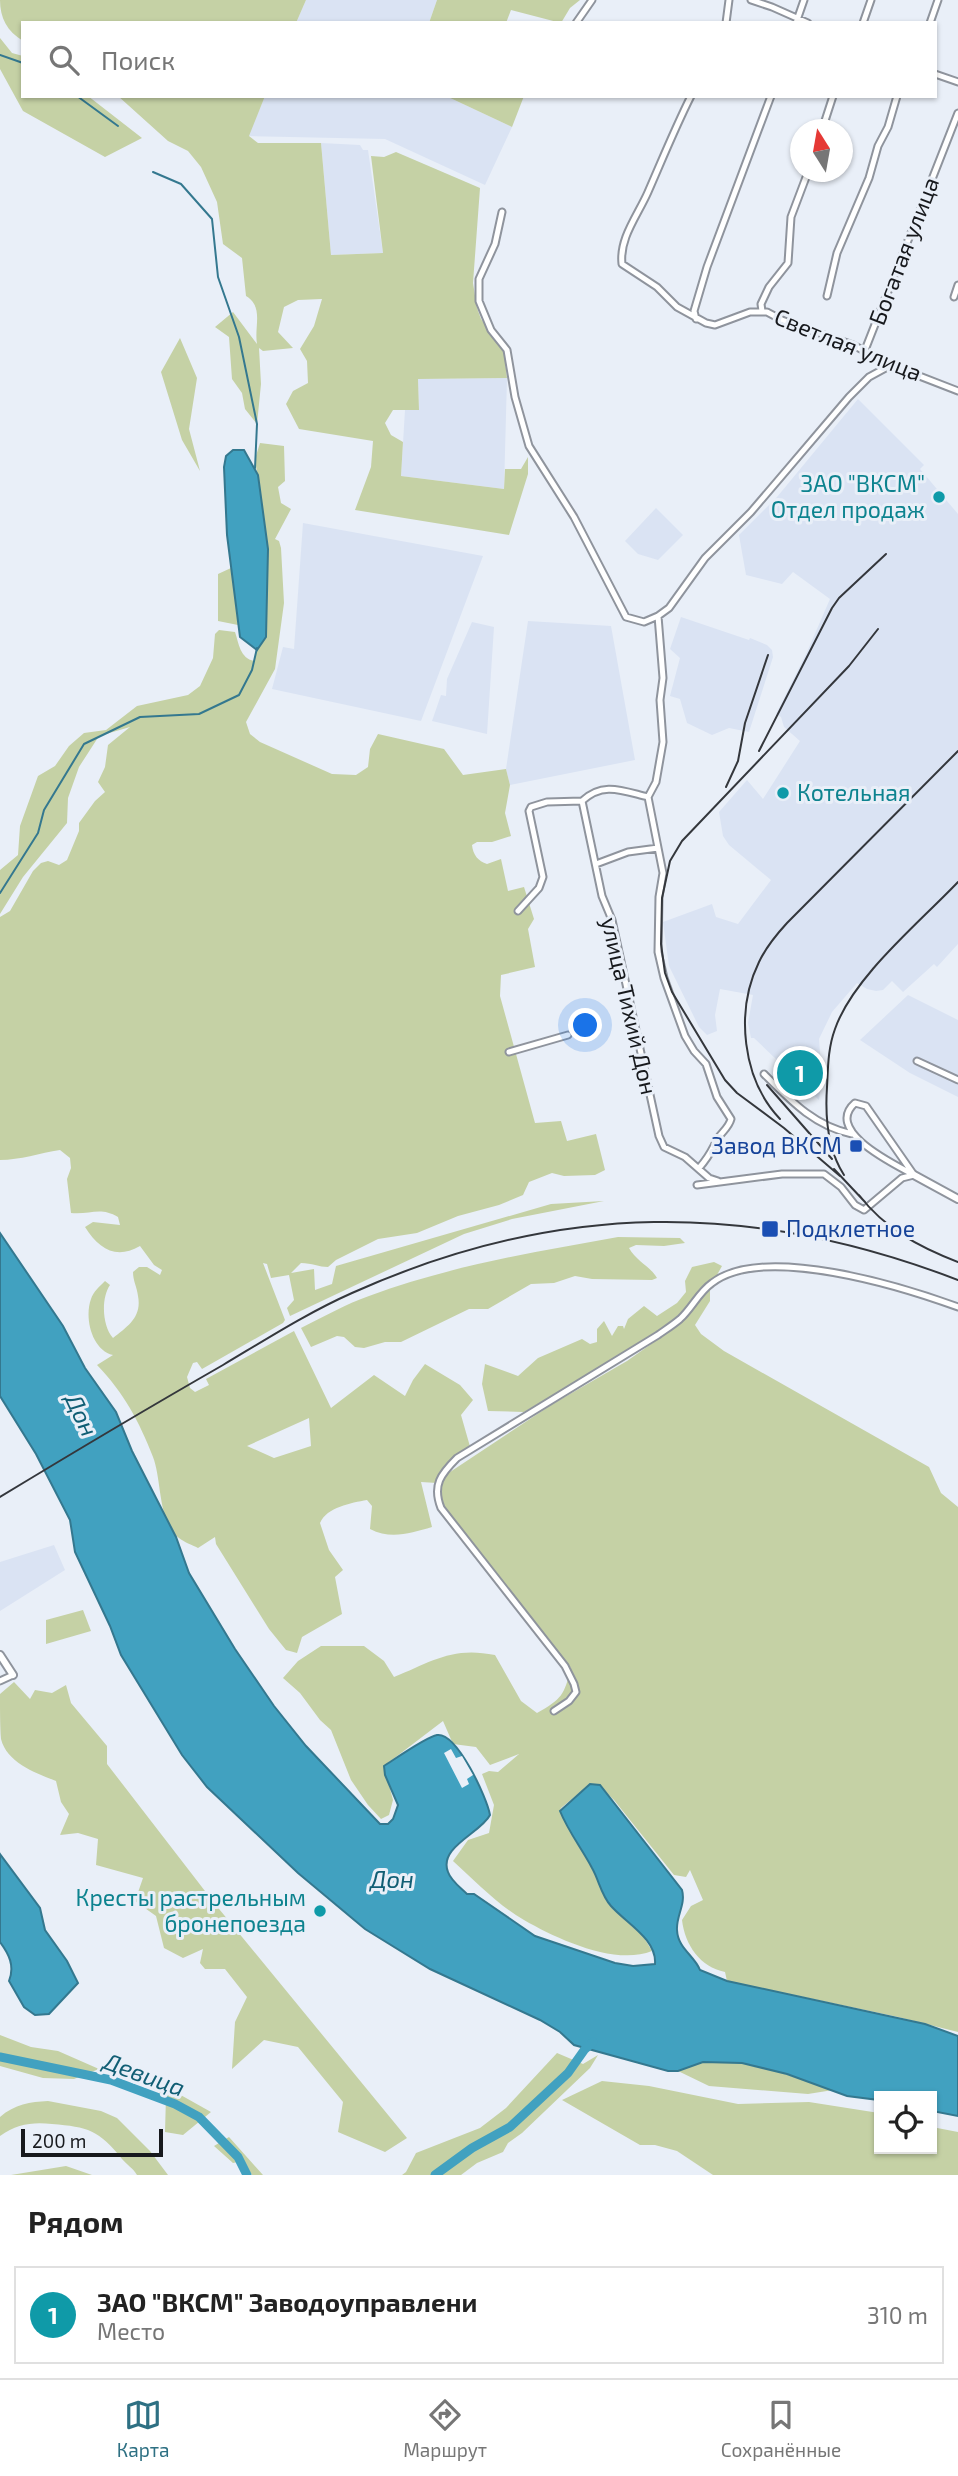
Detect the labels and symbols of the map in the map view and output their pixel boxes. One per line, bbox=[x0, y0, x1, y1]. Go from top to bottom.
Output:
north arrow bbox=[790, 119, 853, 182]
street label: Богатая улица bbox=[862, 173, 945, 329]
street label: Светлая улица bbox=[770, 302, 926, 387]
place label: ЗАО "ВКСМ" Отдел продаж bbox=[771, 469, 925, 523]
marker: ЗАО "ВКСМ" Отдел продаж bbox=[931, 489, 947, 505]
place label: Котельная bbox=[797, 778, 910, 806]
marker: Котельная bbox=[775, 785, 791, 801]
street label: улица Тихий Дон bbox=[595, 914, 664, 1097]
your location bbox=[568, 1008, 602, 1042]
pin: 1 bbox=[777, 1047, 823, 1099]
place label: Завод ВКСМ bbox=[711, 1131, 842, 1159]
marker: Завод ВКСМ bbox=[848, 1138, 864, 1154]
place label: Подклетное bbox=[786, 1214, 915, 1242]
marker: Подклетное bbox=[760, 1219, 780, 1239]
water label: Дон bbox=[59, 1387, 105, 1440]
water label: Дон bbox=[369, 1864, 414, 1893]
place label: Кресты растрельным бронепоезда bbox=[76, 1883, 306, 1937]
marker: Кресты растрельным бронепоезда bbox=[312, 1903, 328, 1919]
water label: Девица bbox=[99, 2045, 189, 2102]
scale bar bbox=[21, 2126, 163, 2158]

